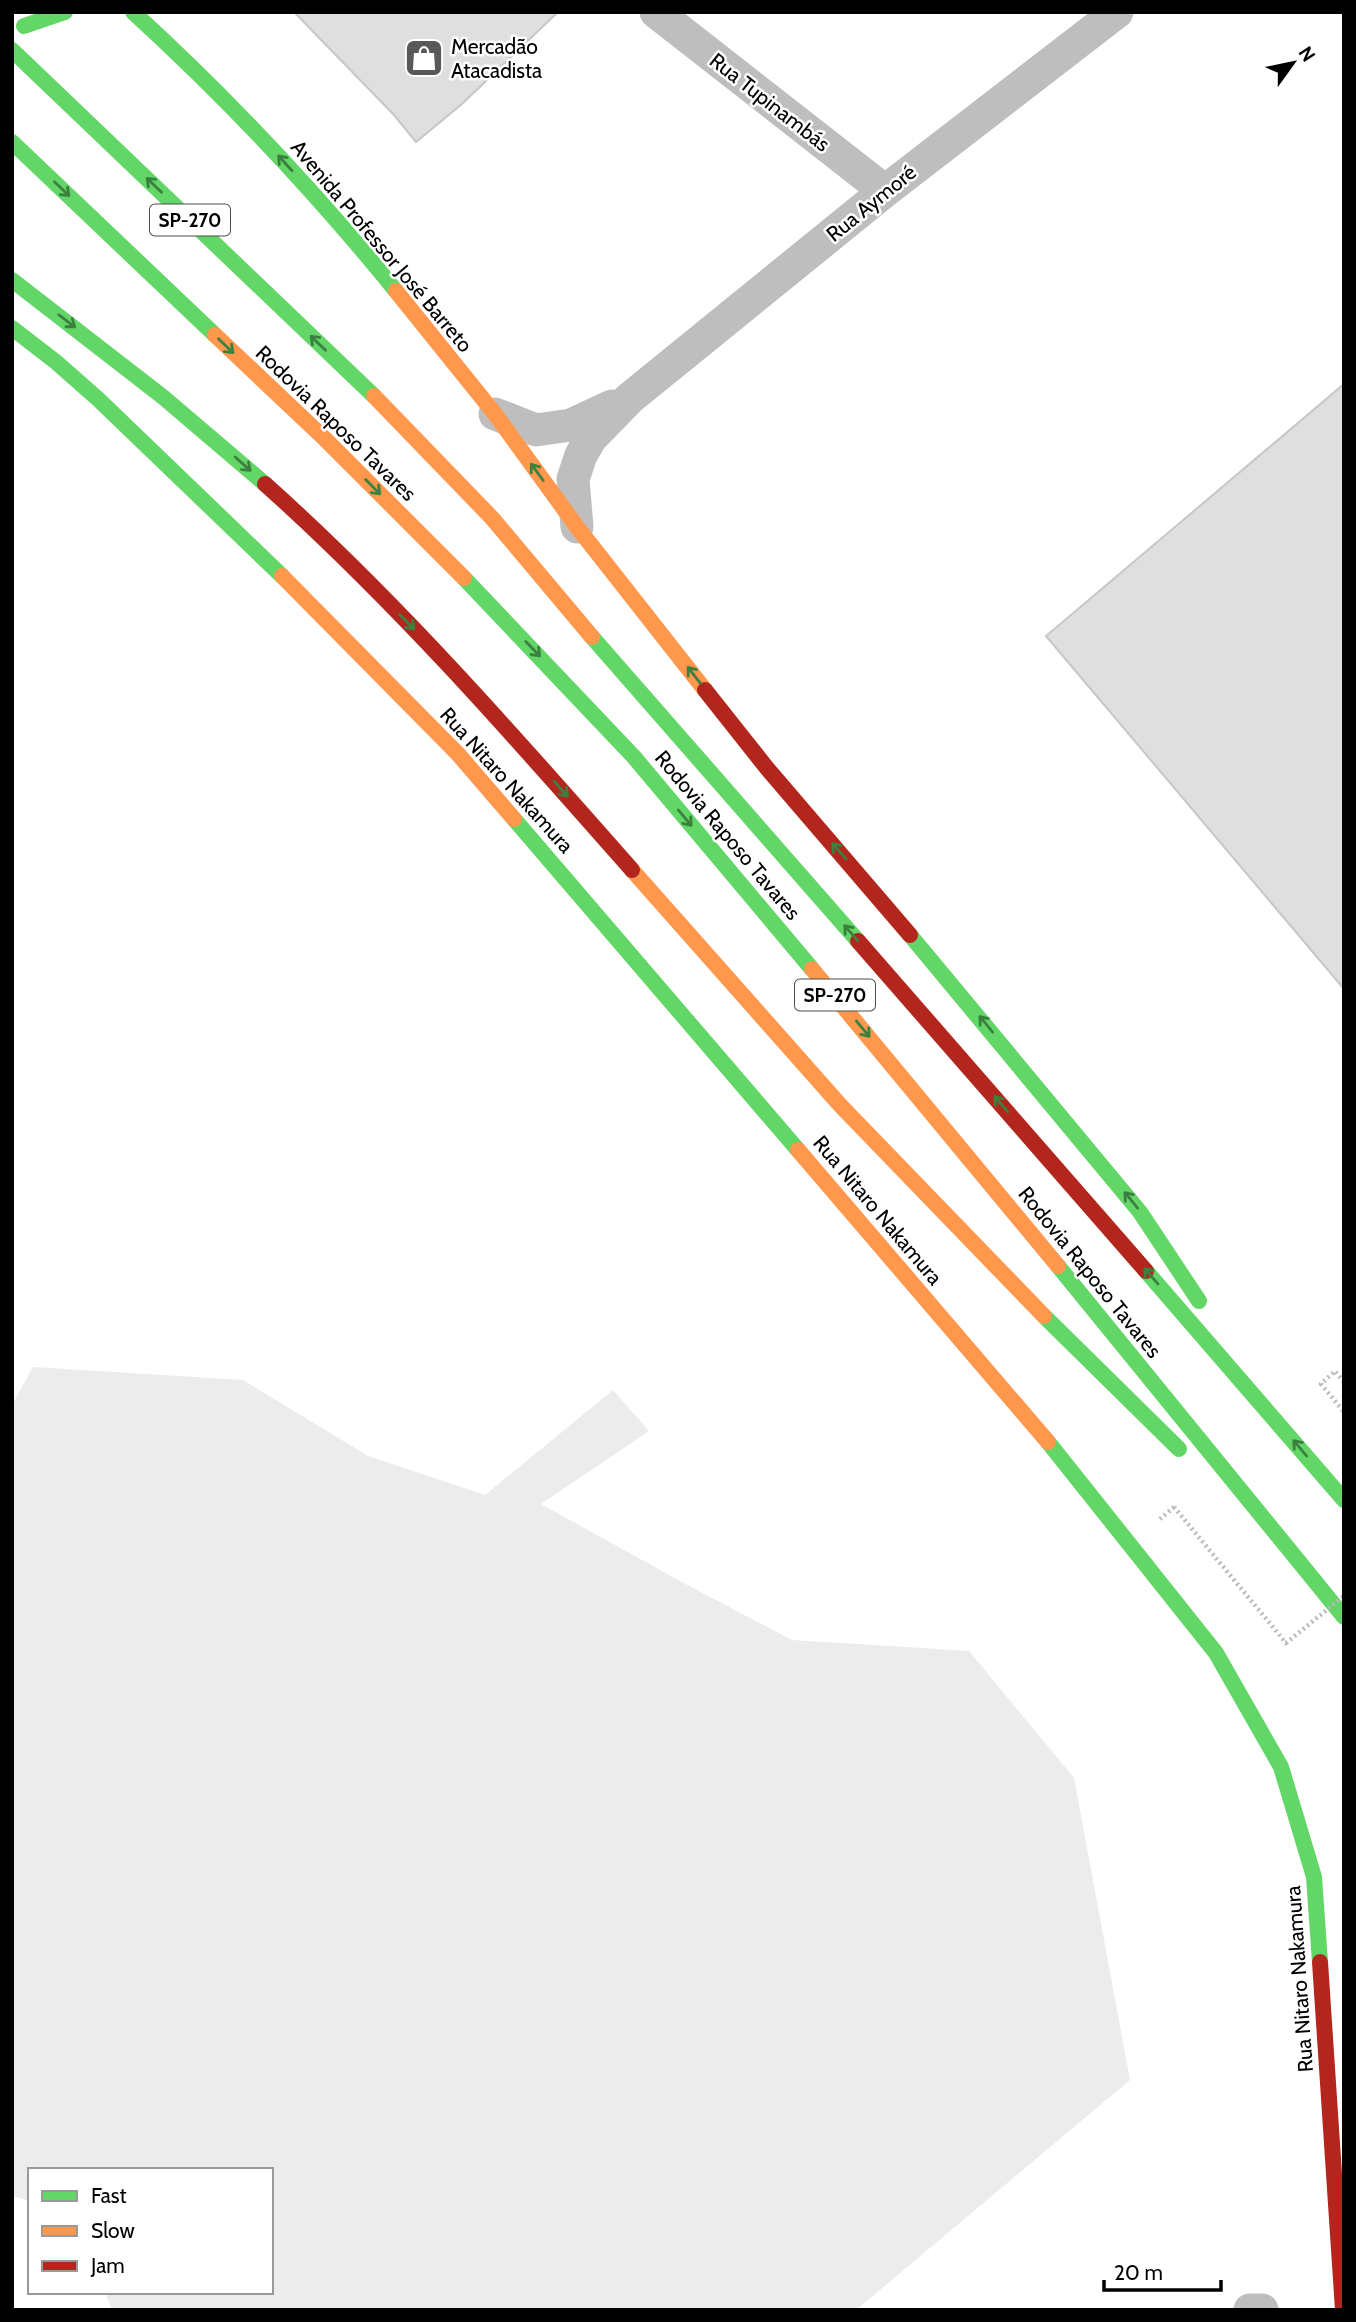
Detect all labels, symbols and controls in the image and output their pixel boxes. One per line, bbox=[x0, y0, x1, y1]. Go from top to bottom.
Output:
north arrow bbox=[1258, 28, 1328, 98]
place label: Mercadão Atacadista bbox=[451, 34, 542, 83]
shop icon: Mercadão Atacadista bbox=[403, 37, 445, 79]
text: N bbox=[1294, 42, 1320, 66]
street label: Rua Tupinambás bbox=[705, 47, 835, 157]
street label: Avenida Professor José Barreto bbox=[286, 135, 478, 357]
one-way arrow bbox=[277, 154, 293, 172]
street label: Rua Aymoré bbox=[821, 159, 921, 247]
one-way arrow bbox=[146, 177, 163, 194]
one-way arrow bbox=[53, 180, 70, 197]
road number: SP-270 bbox=[150, 204, 230, 235]
one-way arrow bbox=[57, 313, 76, 328]
one-way arrow bbox=[310, 334, 327, 351]
one-way arrow bbox=[218, 337, 235, 354]
street label: Rodovia Raposo Tavares bbox=[251, 340, 422, 506]
one-way arrow bbox=[234, 456, 252, 472]
one-way arrow bbox=[530, 463, 544, 482]
one-way arrow bbox=[364, 479, 381, 496]
one-way arrow bbox=[398, 614, 415, 631]
one-way arrow bbox=[524, 640, 541, 657]
one-way arrow bbox=[686, 667, 702, 685]
street label: Rua Nitaro Nakamura bbox=[435, 702, 579, 858]
street label: Rodovia Raposo Tavares bbox=[650, 745, 806, 925]
one-way arrow bbox=[553, 780, 569, 798]
one-way arrow bbox=[677, 808, 693, 826]
one-way arrow bbox=[831, 842, 847, 860]
one-way arrow bbox=[843, 924, 859, 942]
road number: SP-270 bbox=[795, 979, 875, 1010]
one-way arrow bbox=[978, 1016, 994, 1034]
one-way arrow bbox=[856, 1020, 871, 1038]
one-way arrow bbox=[993, 1095, 1009, 1113]
street label: Rua Nitaro Nakamura bbox=[808, 1130, 948, 1290]
street label: Rodovia Raposo Tavares bbox=[1013, 1181, 1167, 1363]
one-way arrow bbox=[1123, 1191, 1139, 1209]
one-way arrow bbox=[1143, 1267, 1159, 1285]
one-way arrow bbox=[1292, 1439, 1308, 1457]
street label: Rua Nitaro Nakamura bbox=[1280, 1885, 1318, 2073]
legend bbox=[28, 2168, 273, 2294]
text: Fast bbox=[91, 2183, 127, 2208]
text: Slow bbox=[91, 2218, 135, 2243]
scale bar bbox=[1104, 2248, 1221, 2292]
text: Jam bbox=[90, 2253, 125, 2278]
text: 20 m bbox=[1114, 2260, 1163, 2285]

